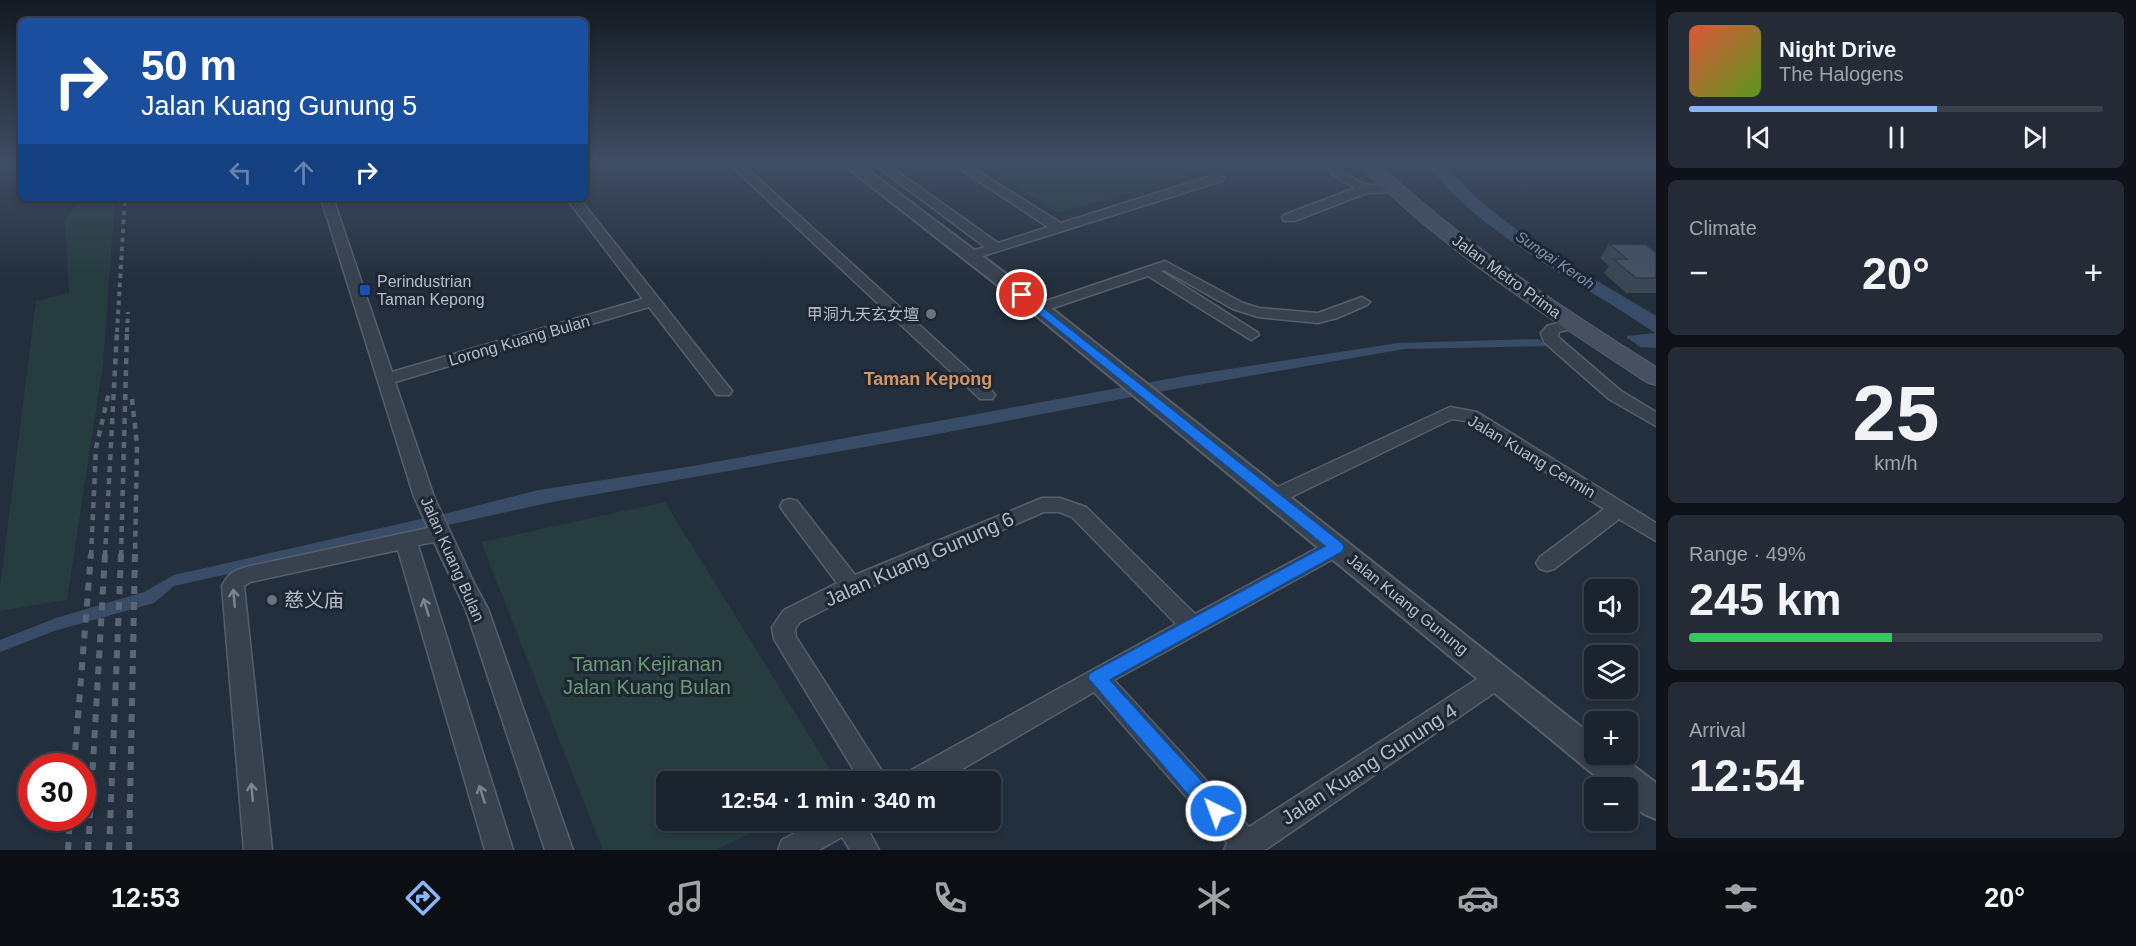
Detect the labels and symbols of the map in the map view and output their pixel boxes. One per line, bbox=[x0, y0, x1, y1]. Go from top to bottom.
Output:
water label: Sungai Keroh bbox=[1513, 227, 1598, 292]
street label: Jalan Metro Prima bbox=[1449, 231, 1564, 321]
pin bbox=[996, 269, 1047, 320]
place label: Perindustrian Taman Kepong bbox=[377, 273, 485, 308]
marker: Perindustrian Taman Kepong bbox=[358, 283, 372, 297]
place label: 甲洞九天玄女壇 bbox=[807, 306, 919, 323]
marker: 甲洞九天玄女壇 bbox=[924, 307, 938, 321]
street label: Lorong Kuang Bulan bbox=[447, 312, 592, 369]
district label: Taman Kepong bbox=[864, 369, 992, 389]
street label: Jalan Kuang Cermin bbox=[1465, 412, 1598, 501]
street label: Jalan Kuang Bulan bbox=[417, 494, 488, 624]
street label: Jalan Kuang Gunung 6 bbox=[821, 507, 1017, 611]
street label: Jalan Kuang Gunung bbox=[1344, 550, 1471, 658]
one-way arrow bbox=[228, 588, 239, 608]
place label: 慈义庙 bbox=[284, 589, 344, 611]
marker: 慈义庙 bbox=[265, 593, 279, 607]
one-way arrow bbox=[420, 598, 431, 617]
park label: Taman Kejiranan Jalan Kuang Bulan bbox=[563, 653, 731, 698]
street label: Jalan Kuang Gunung 4 bbox=[1277, 699, 1461, 829]
speed limit sign: 30 bbox=[18, 753, 96, 831]
position arrow bbox=[1184, 779, 1248, 843]
one-way arrow bbox=[246, 782, 257, 802]
one-way arrow bbox=[476, 785, 487, 804]

